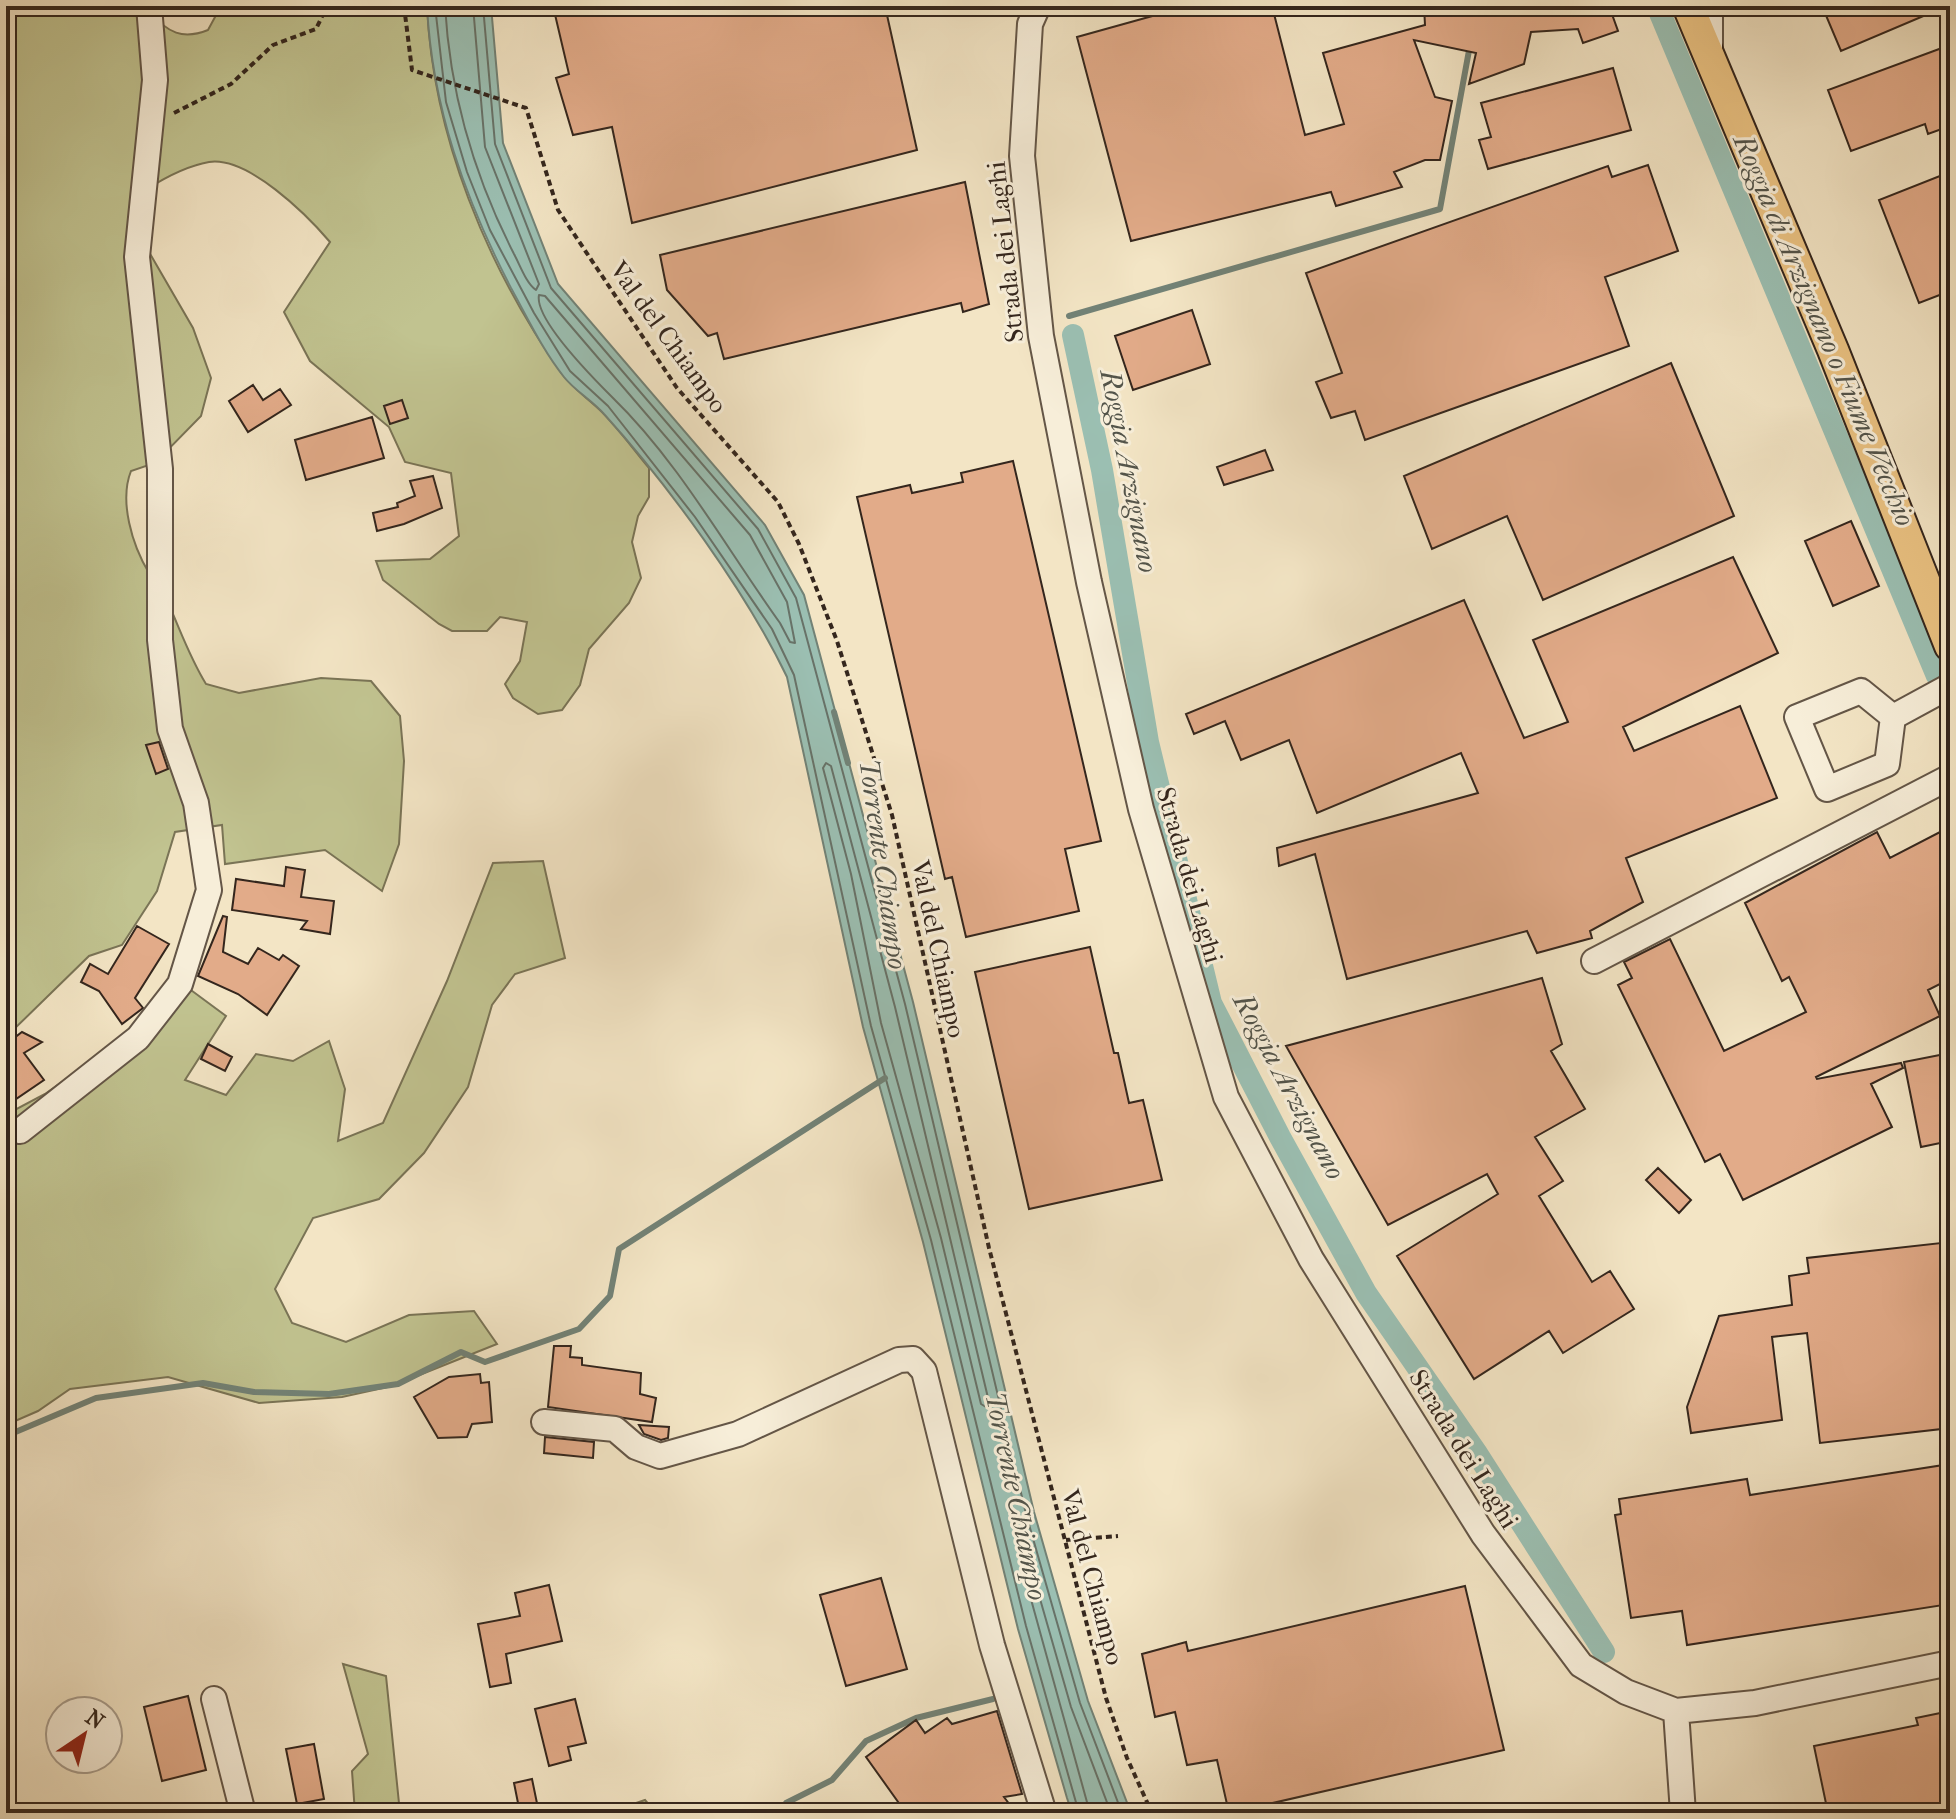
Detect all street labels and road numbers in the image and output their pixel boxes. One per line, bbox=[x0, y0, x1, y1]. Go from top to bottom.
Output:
street label: Strada dei Laghi bbox=[981, 160, 1030, 344]
street label: Val del Chiampo bbox=[602, 254, 734, 419]
street label: Strada dei Laghi bbox=[1150, 784, 1230, 967]
street label: Val del Chiampo bbox=[904, 857, 972, 1041]
street label: Strada dei Laghi bbox=[1402, 1364, 1525, 1535]
street label: Val del Chiampo bbox=[1054, 1485, 1131, 1668]

